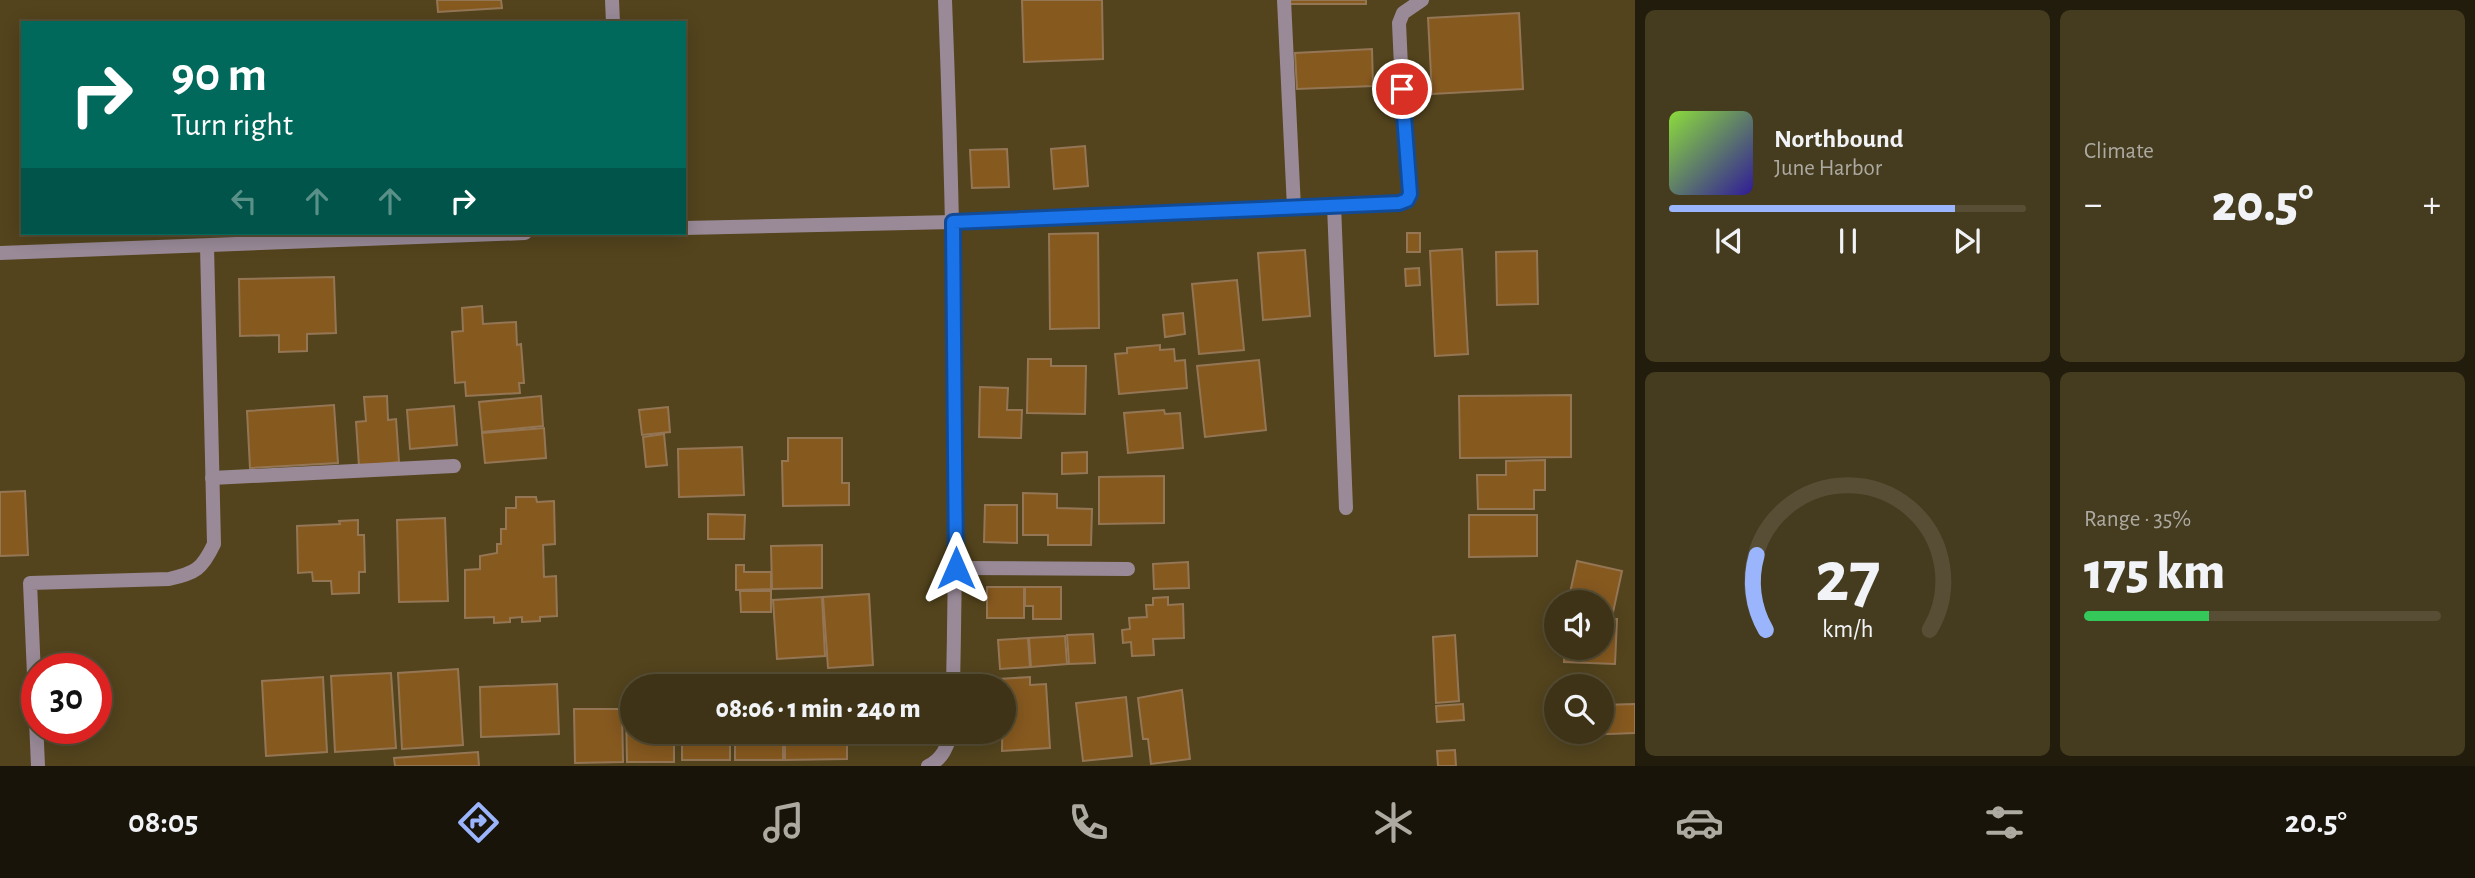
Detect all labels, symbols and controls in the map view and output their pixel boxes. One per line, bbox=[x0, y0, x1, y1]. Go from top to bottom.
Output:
icon: right bbox=[56, 49, 147, 140]
text: 90 m bbox=[171, 51, 267, 100]
pin bbox=[1372, 59, 1432, 119]
icon: arrive bbox=[1383, 70, 1421, 108]
text: Turn right bbox=[171, 109, 293, 141]
text: Northbound bbox=[1774, 126, 1903, 152]
text: Climate bbox=[2084, 140, 2154, 163]
text: June Harbor bbox=[1774, 157, 1882, 180]
text: 20.5° bbox=[2212, 178, 2313, 230]
icon: left bbox=[225, 182, 263, 220]
icon: ahead bbox=[298, 182, 336, 220]
icon: ahead bbox=[371, 182, 409, 220]
icon: right bbox=[444, 182, 482, 220]
text: − bbox=[2084, 186, 2102, 224]
text: + bbox=[2423, 186, 2441, 224]
icon: previous bbox=[1710, 222, 1748, 260]
icon: pause bbox=[1829, 222, 1867, 260]
icon: next bbox=[1948, 222, 1986, 260]
text: Range · 35% bbox=[2084, 508, 2191, 531]
position arrow bbox=[919, 531, 993, 605]
text: 27 bbox=[1815, 542, 1880, 615]
text: 175 km bbox=[2084, 546, 2225, 598]
map controls bbox=[1544, 590, 1614, 744]
button: sound bbox=[1544, 590, 1614, 660]
text: km/h bbox=[1822, 617, 1873, 642]
speed limit sign: 30 bbox=[21, 653, 112, 744]
button: search bbox=[1544, 674, 1614, 744]
text: 08:06 · 1 min · 240 m bbox=[715, 696, 921, 722]
icon: directions bbox=[454, 798, 503, 847]
icon: music bbox=[759, 798, 808, 847]
icon: phone bbox=[1064, 798, 1113, 847]
icon: climate bbox=[1369, 798, 1418, 847]
icon: car bbox=[1675, 798, 1724, 847]
icon: filters bbox=[1980, 798, 2029, 847]
text: 08:05 bbox=[128, 806, 198, 838]
text: 20.5° bbox=[2285, 806, 2347, 838]

